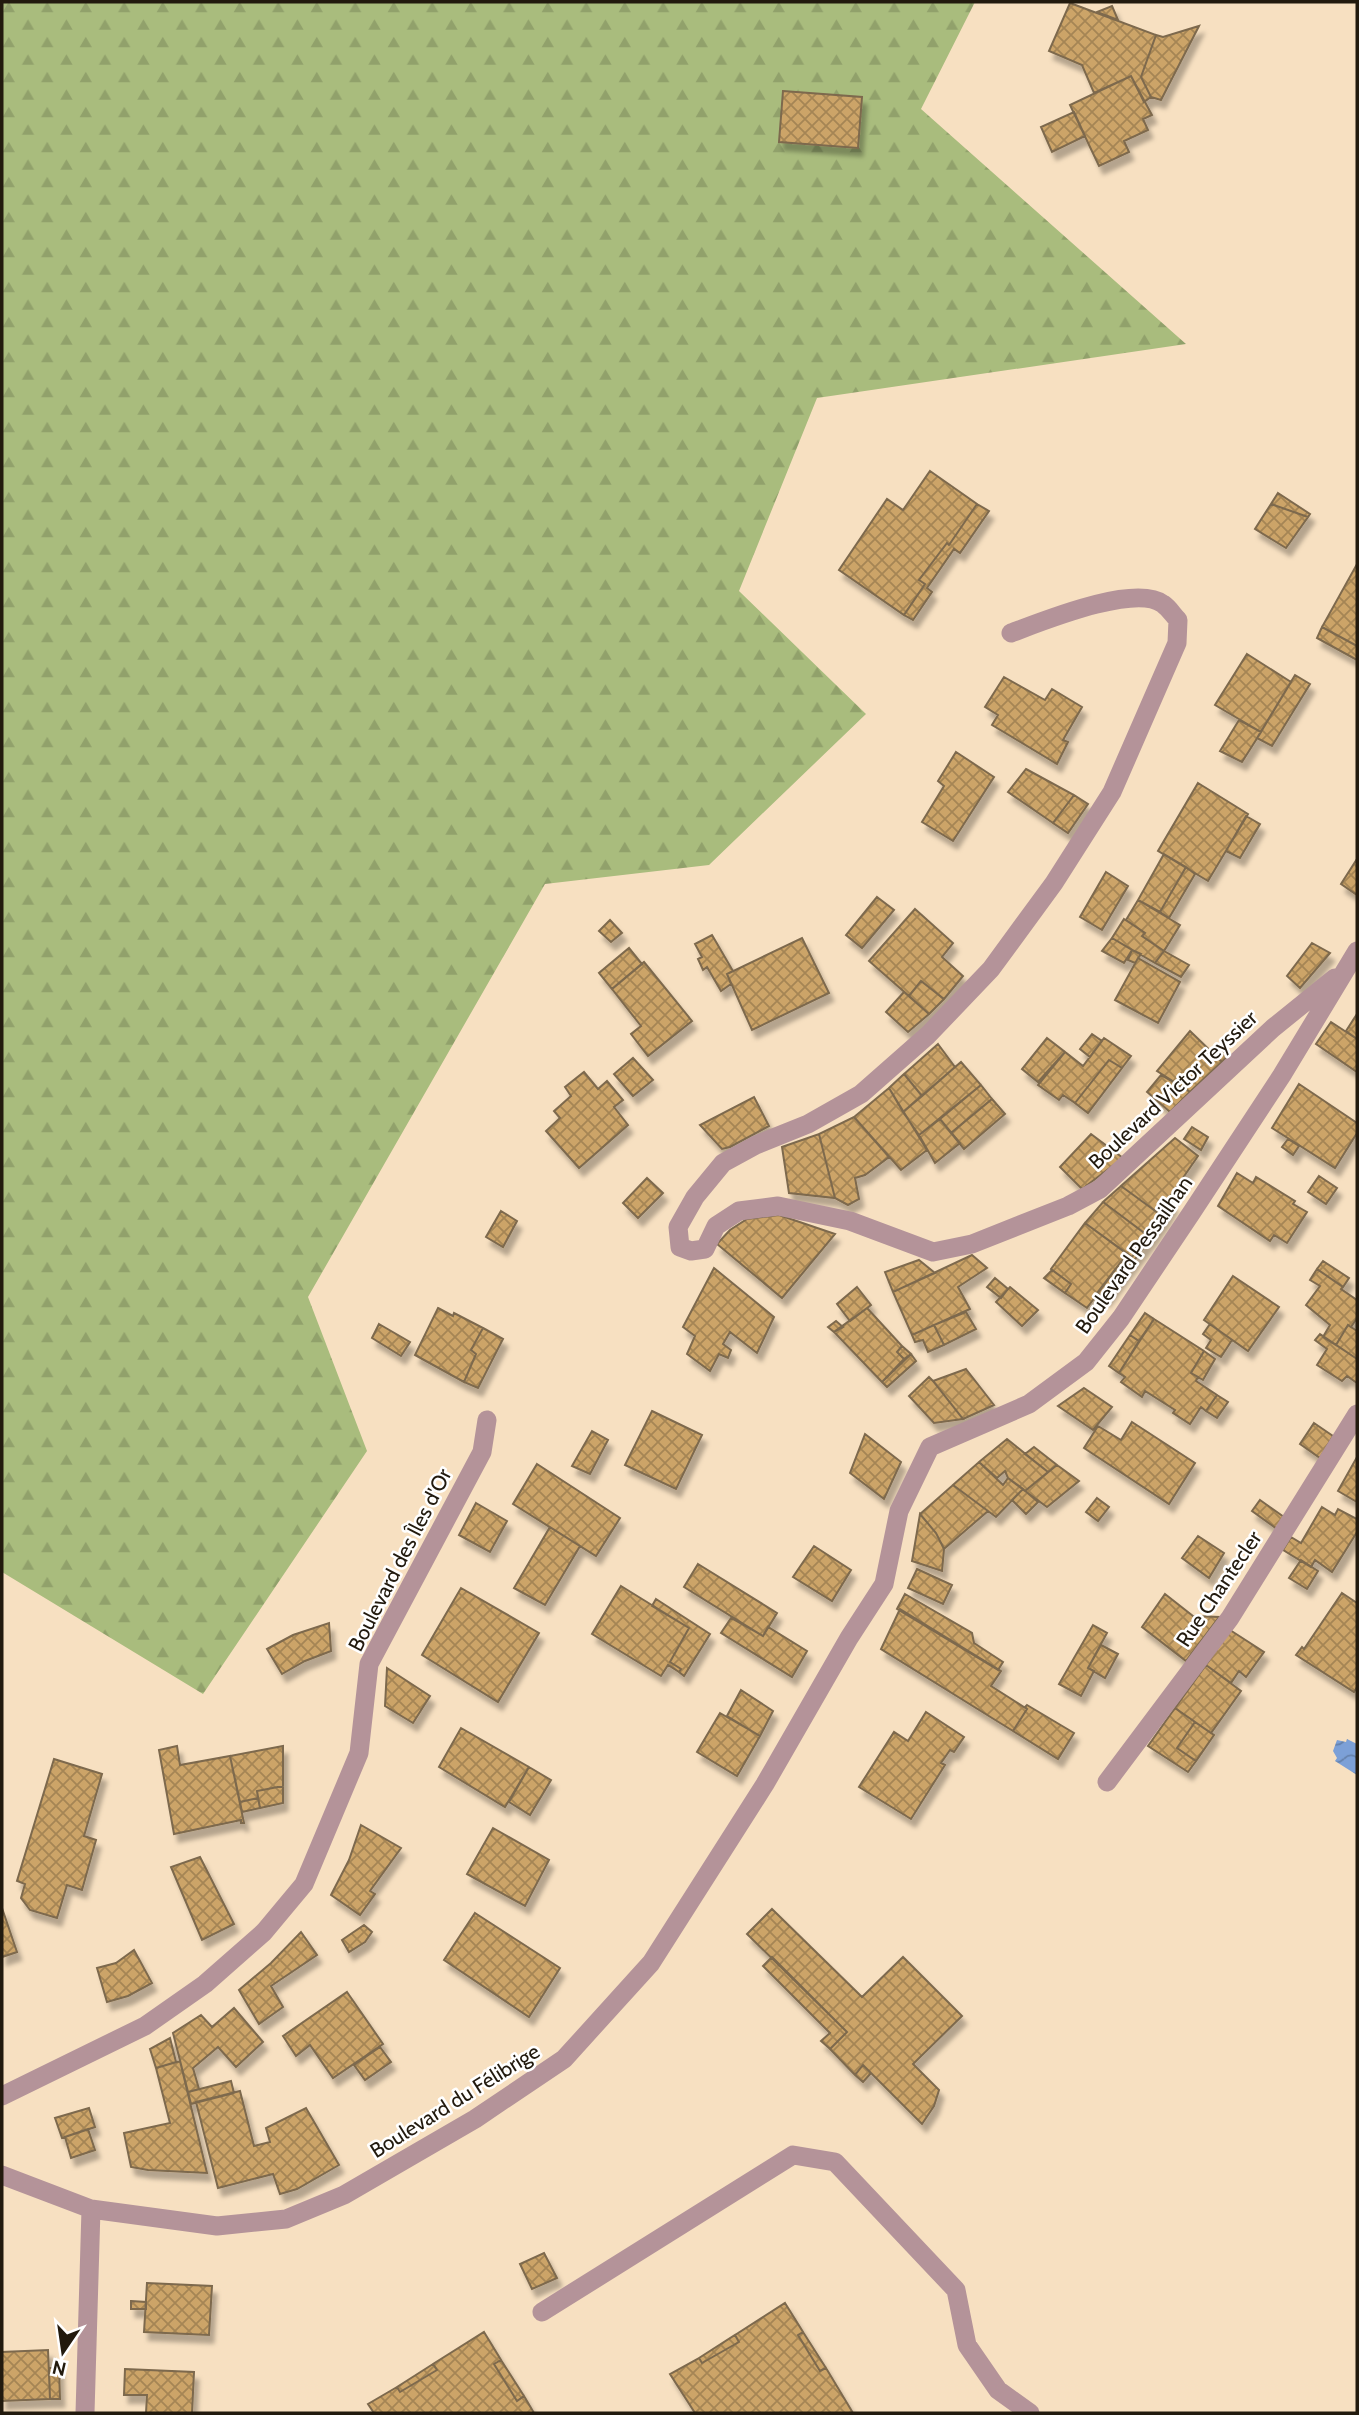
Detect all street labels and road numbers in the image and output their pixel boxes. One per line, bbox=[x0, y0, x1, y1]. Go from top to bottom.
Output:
street label: Boulevard Victor Teyssier bbox=[1083, 1005, 1262, 1174]
street label: Boulevard Pessailhan bbox=[1070, 1171, 1197, 1338]
street label: Boulevard des Îles d'Or bbox=[343, 1464, 457, 1655]
street label: Rue Chantecler bbox=[1171, 1526, 1267, 1651]
street label: Boulevard du Félibrige bbox=[365, 2038, 544, 2163]

